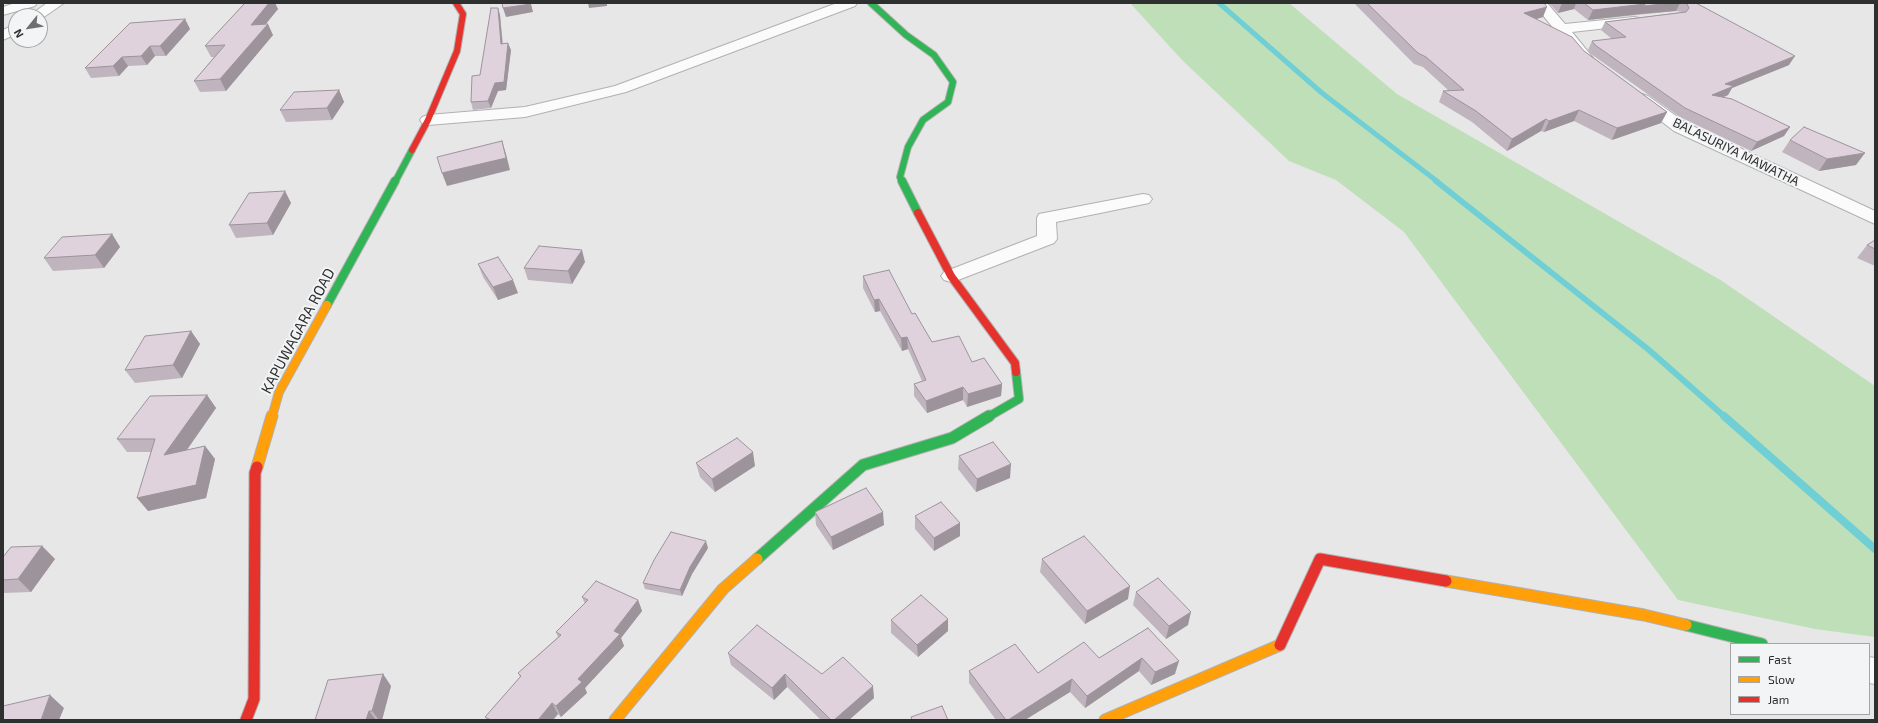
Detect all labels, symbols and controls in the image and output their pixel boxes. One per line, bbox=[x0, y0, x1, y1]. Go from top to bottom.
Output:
north arrow bbox=[8, 8, 48, 48]
text: N bbox=[10, 27, 26, 40]
street label: BALASURIYA MAWATHA bbox=[1670, 115, 1802, 189]
street label: KAPUWAGARA ROAD bbox=[257, 265, 339, 397]
legend bbox=[1730, 643, 1870, 715]
text: Fast bbox=[1768, 652, 1791, 666]
text: Slow bbox=[1768, 672, 1795, 686]
text: Jam bbox=[1768, 692, 1789, 706]

